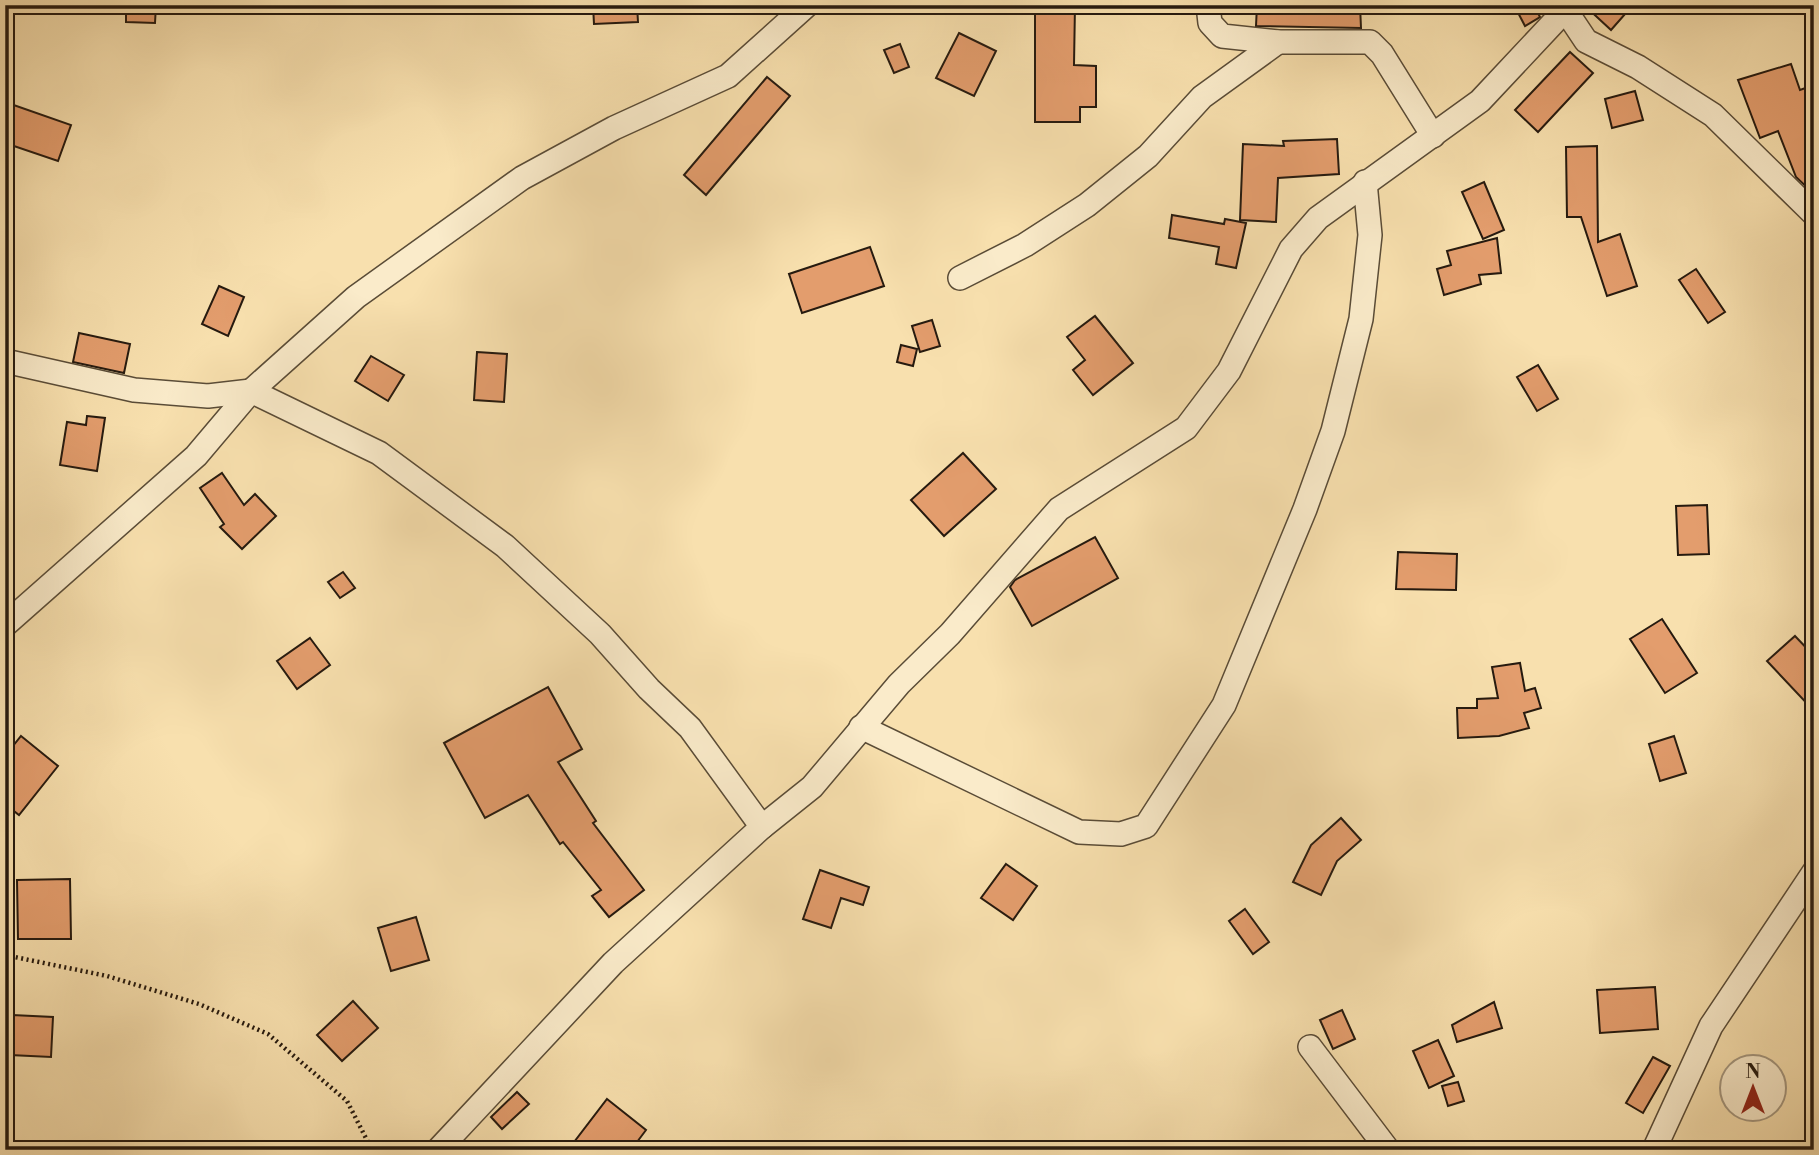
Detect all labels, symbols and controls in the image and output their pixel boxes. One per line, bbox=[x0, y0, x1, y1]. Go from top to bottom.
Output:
north arrow bbox=[1717, 1054, 1787, 1124]
text: N bbox=[1745, 1060, 1761, 1084]

